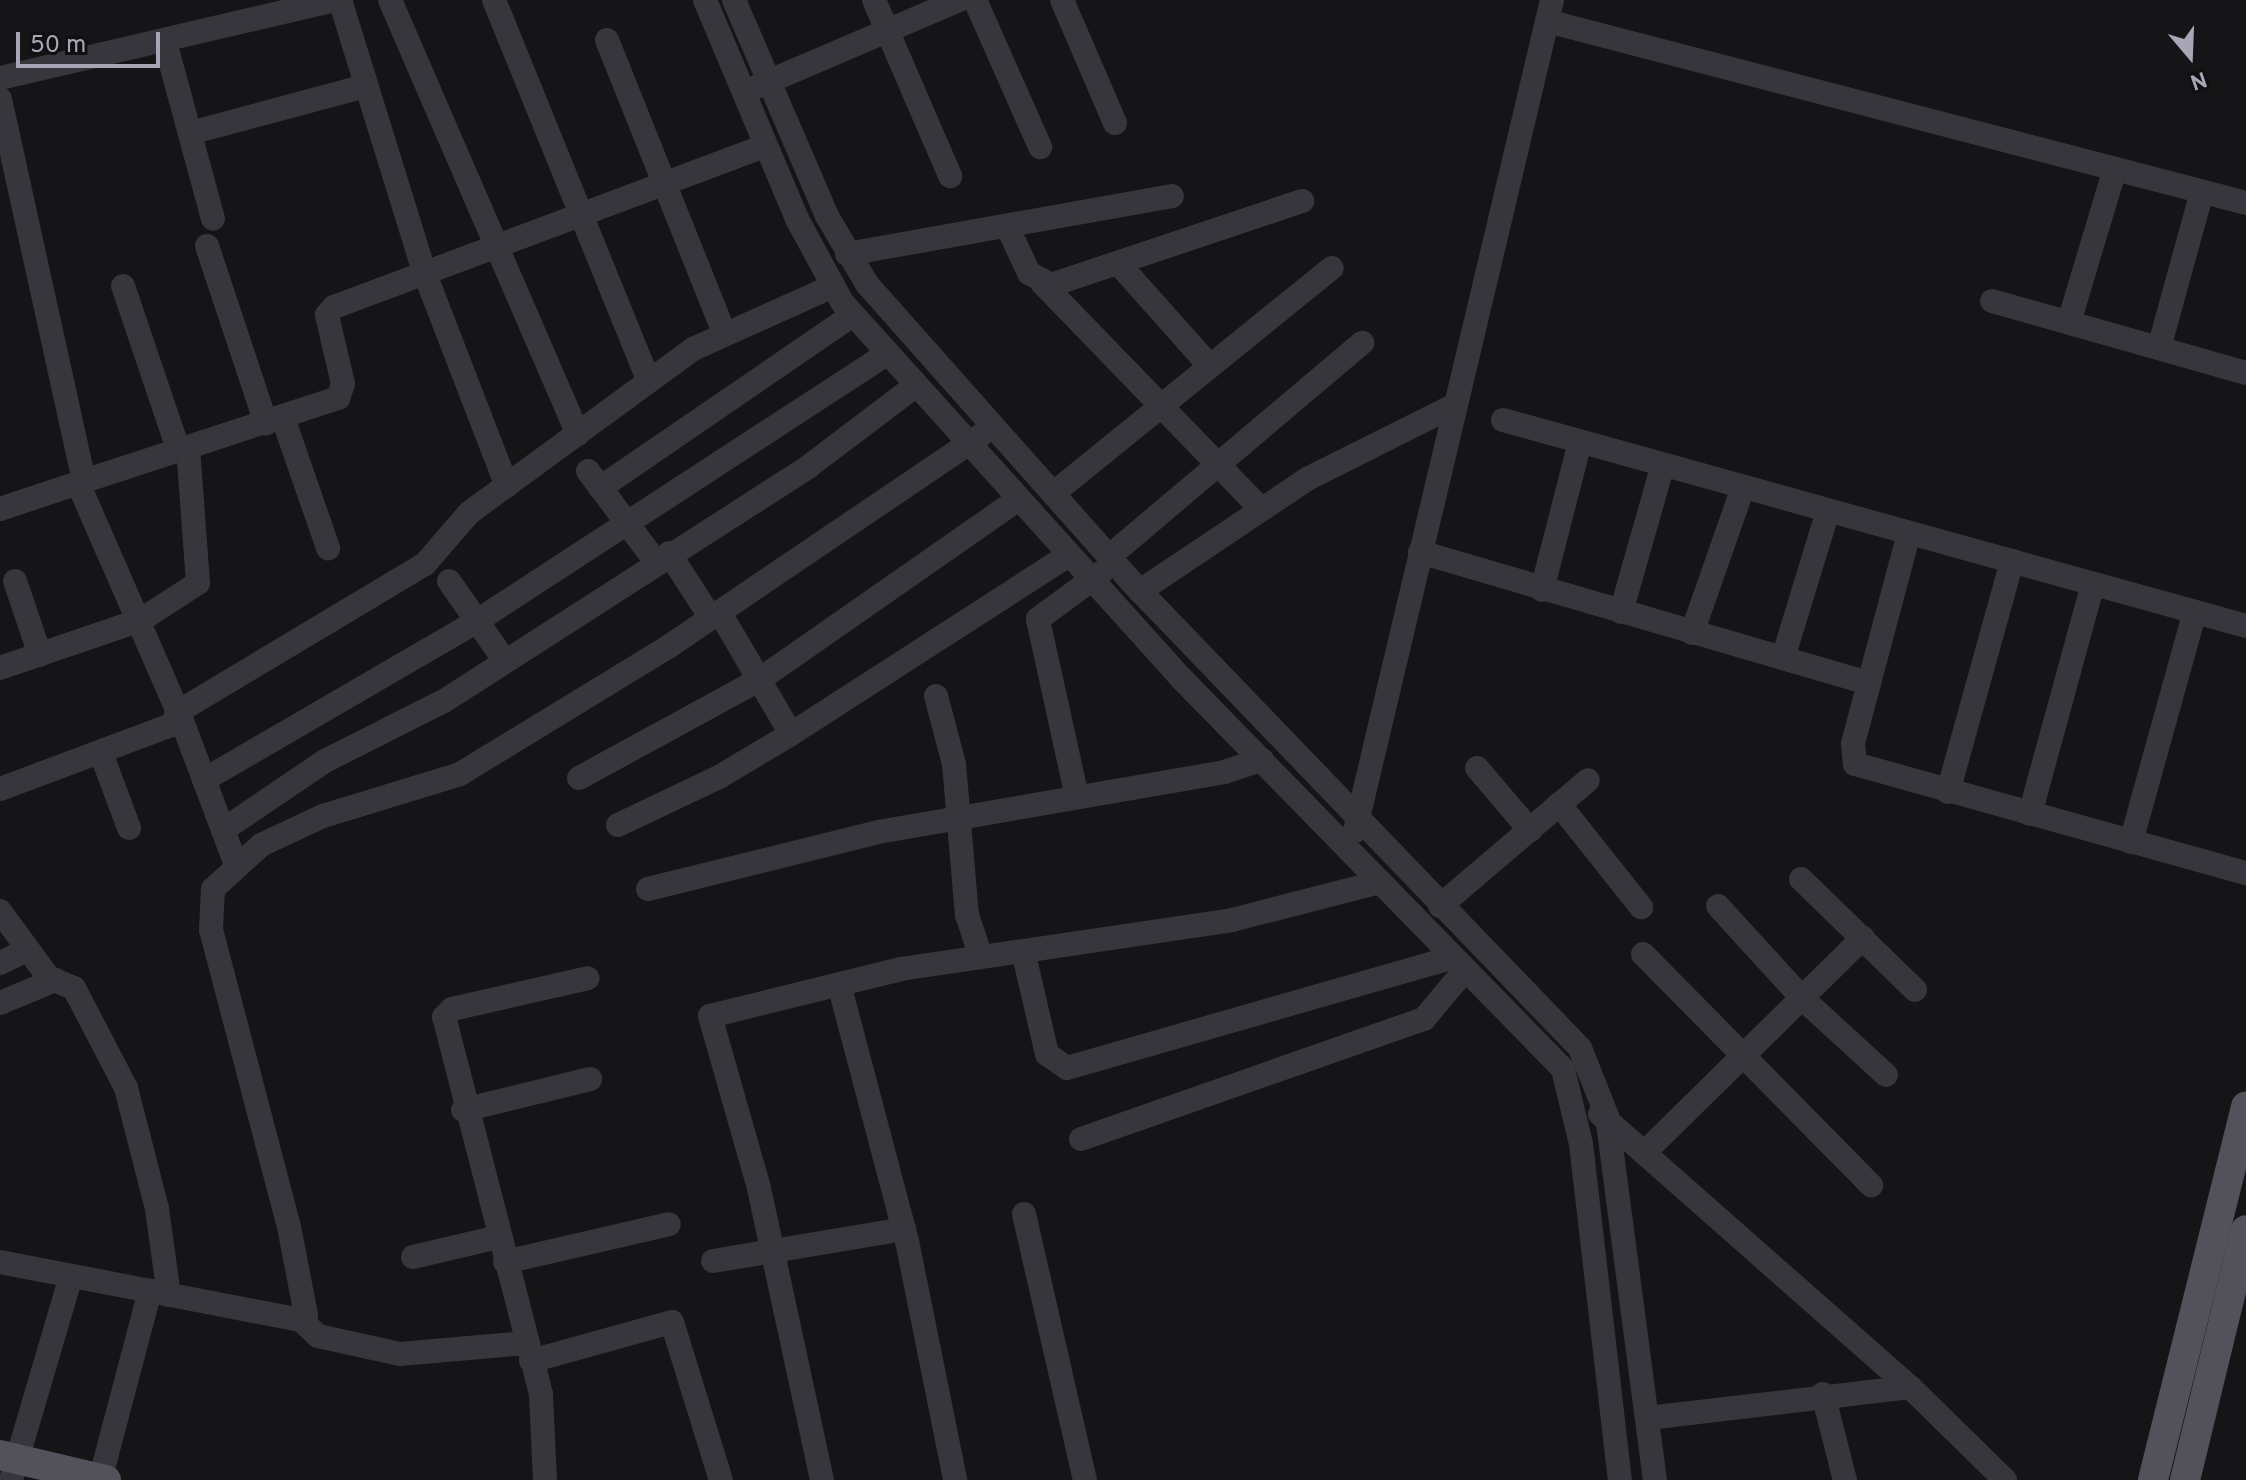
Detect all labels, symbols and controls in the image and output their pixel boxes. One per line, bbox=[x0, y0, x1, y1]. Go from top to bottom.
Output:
scale bar bbox=[20, 16, 164, 66]
north arrow bbox=[2150, 16, 2230, 96]
text: 50 m bbox=[30, 31, 86, 61]
text: N bbox=[2186, 64, 2210, 94]

